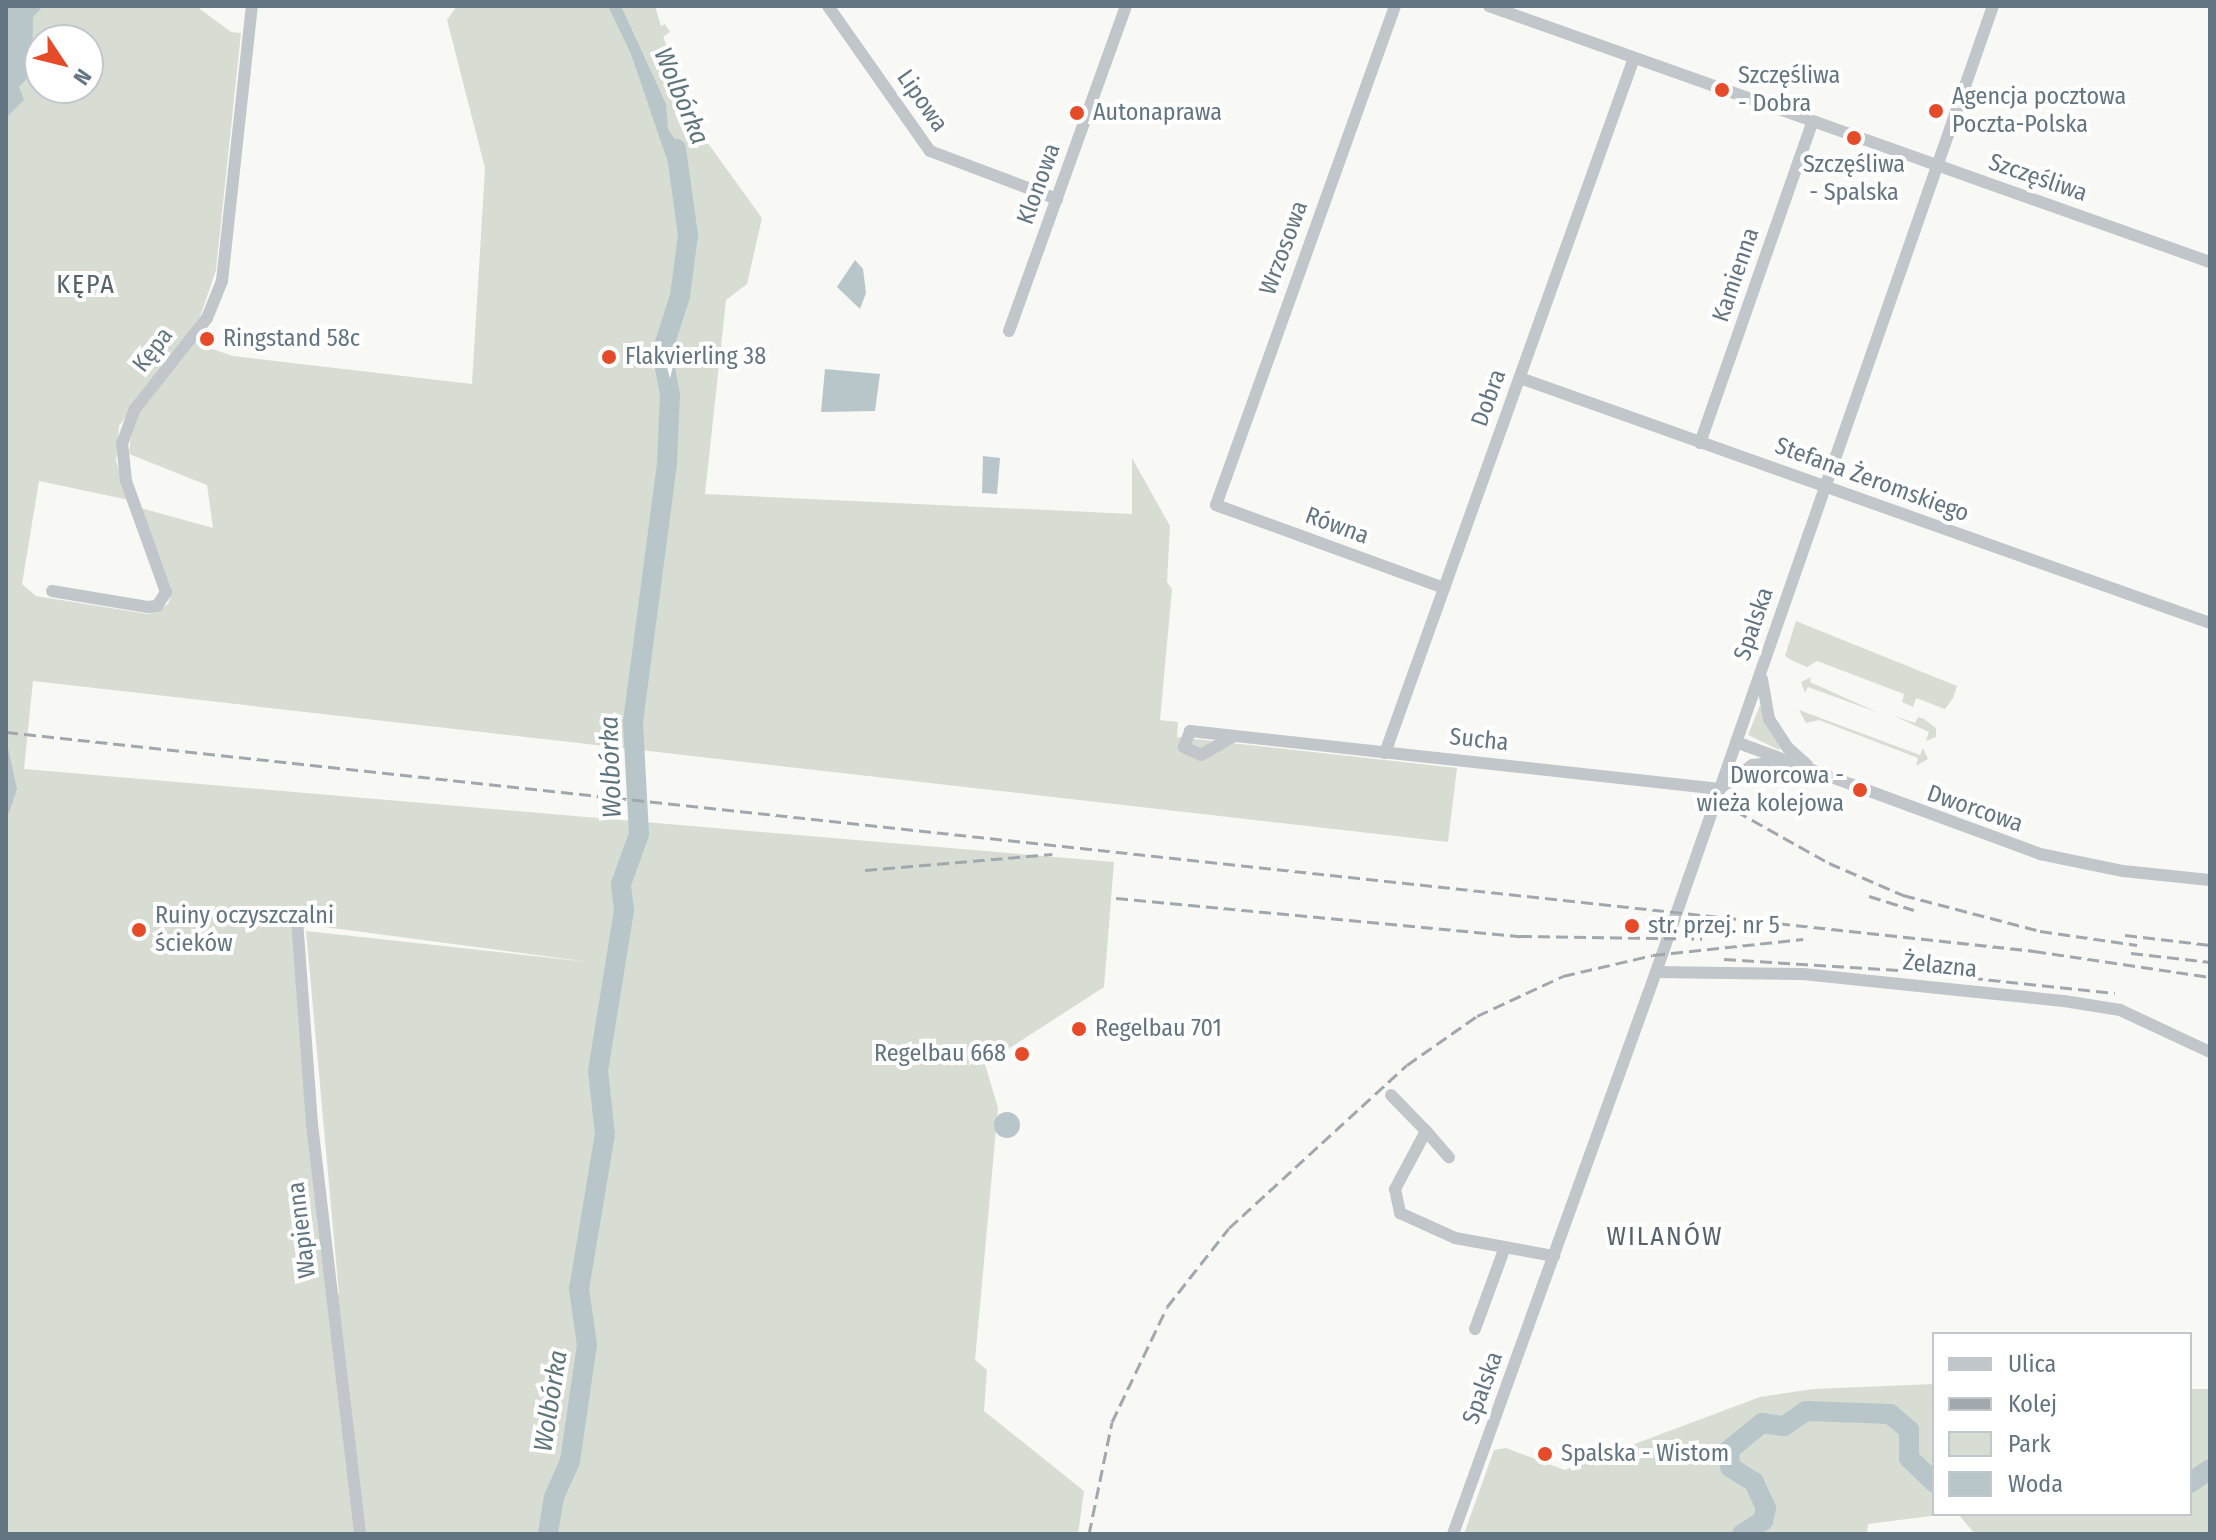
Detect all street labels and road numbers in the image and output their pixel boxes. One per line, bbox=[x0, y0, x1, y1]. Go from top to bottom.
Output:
street label: Lipowa bbox=[890, 64, 954, 138]
street label: Klonowa bbox=[1011, 140, 1067, 228]
street label: Szczęśliwa bbox=[1985, 148, 2091, 208]
street label: Wrzosowa bbox=[1254, 197, 1314, 299]
street label: Kamienna bbox=[1706, 224, 1766, 326]
street label: Kępa bbox=[127, 322, 179, 378]
street label: Dobra bbox=[1465, 365, 1513, 431]
street label: Stefana Żeromskiego bbox=[1771, 432, 1973, 528]
street label: Równa bbox=[1301, 501, 1373, 551]
street label: Spalska bbox=[1728, 584, 1780, 664]
street label: Sucha bbox=[1448, 723, 1510, 757]
street label: Dworcowa bbox=[1923, 779, 2027, 839]
street label: Żelazna bbox=[1901, 948, 1979, 984]
street label: Wapienna bbox=[282, 1180, 322, 1280]
street label: Spalska bbox=[1457, 1348, 1509, 1428]

